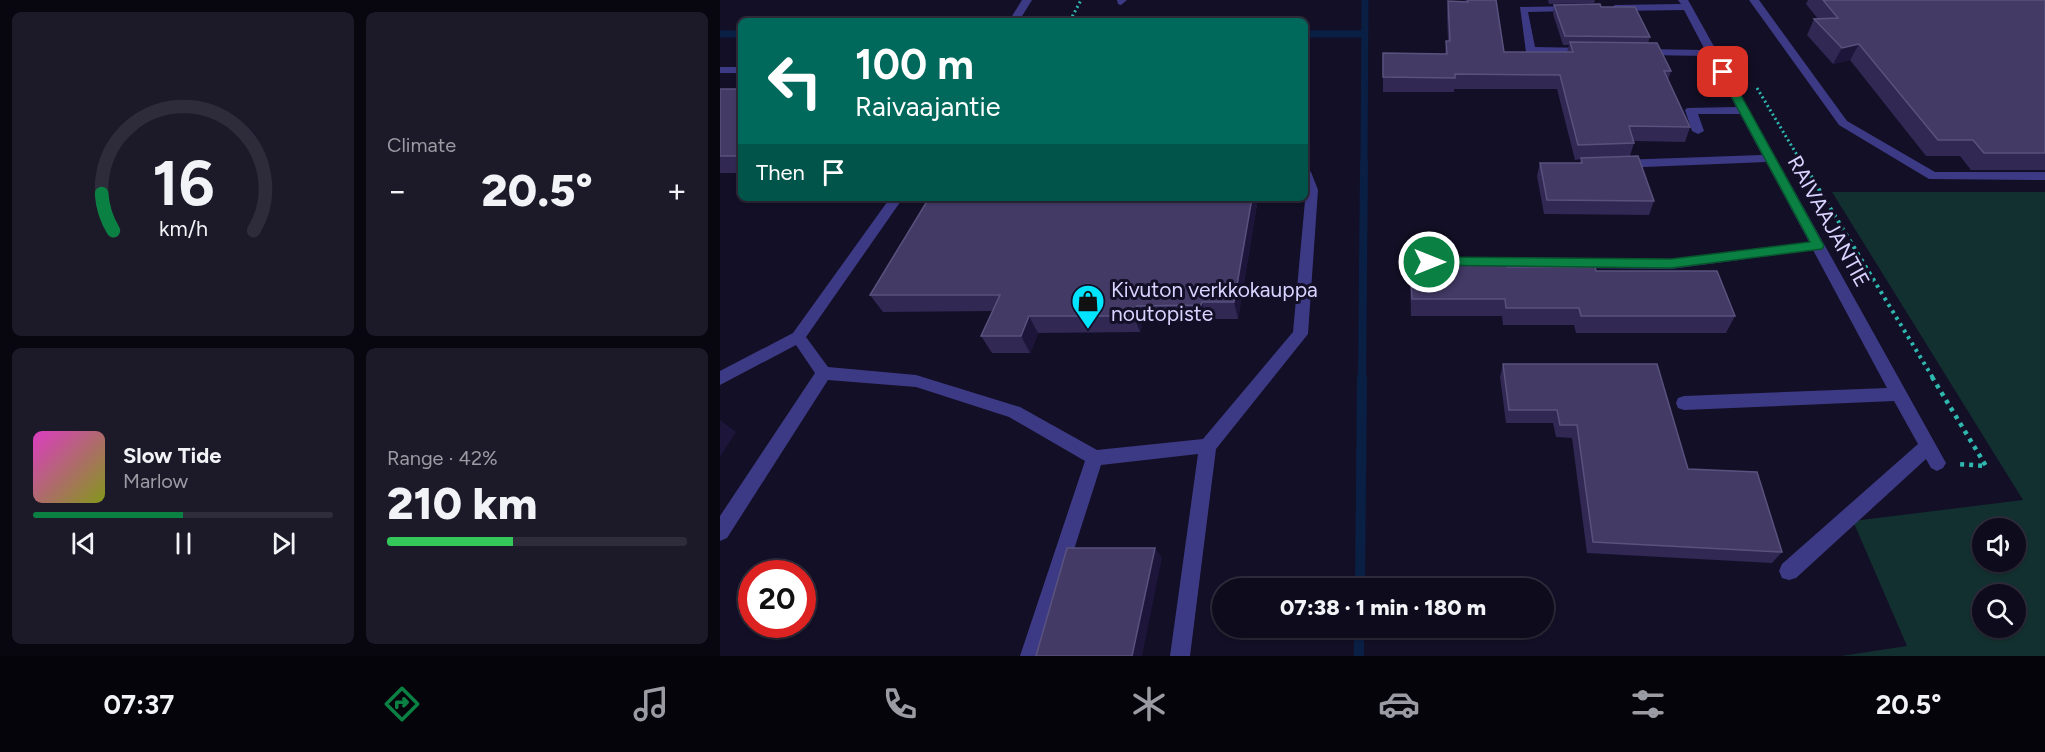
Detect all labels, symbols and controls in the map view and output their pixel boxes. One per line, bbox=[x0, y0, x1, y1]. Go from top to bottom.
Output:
text: 100 m bbox=[855, 39, 974, 90]
icon: left bbox=[756, 42, 834, 120]
pin bbox=[1697, 46, 1748, 97]
icon: arrive bbox=[1706, 55, 1739, 88]
text: Raivaajantie bbox=[855, 90, 1001, 123]
text: Climate bbox=[387, 133, 456, 157]
text: 16 bbox=[152, 146, 214, 221]
street label: RAIVAAJANTIE bbox=[1783, 151, 1875, 291]
icon: arrive bbox=[817, 156, 850, 189]
text: Then bbox=[756, 159, 805, 186]
text: 20.5° bbox=[481, 163, 593, 217]
text: − bbox=[387, 171, 408, 210]
text: + bbox=[666, 171, 687, 210]
text: km/h bbox=[159, 216, 207, 241]
position arrow bbox=[1397, 230, 1461, 294]
place label: Kivuton verkkokauppa noutopiste bbox=[1111, 277, 1318, 326]
shop icon: Kivuton verkkokauppa noutopiste bbox=[1070, 283, 1106, 330]
text: Slow Tide bbox=[123, 442, 222, 469]
text: Range · 42% bbox=[387, 446, 498, 470]
text: Marlow bbox=[123, 469, 188, 493]
text: 210 km bbox=[387, 476, 537, 530]
map controls bbox=[1972, 518, 2026, 638]
button: sound bbox=[1972, 518, 2026, 572]
icon: previous bbox=[67, 527, 100, 560]
icon: pause bbox=[167, 527, 200, 560]
icon: next bbox=[267, 527, 300, 560]
speed limit sign: 20 bbox=[738, 560, 816, 638]
button: search bbox=[1972, 584, 2026, 638]
text: 07:38 · 1 min · 180 m bbox=[1280, 594, 1486, 621]
icon: directions bbox=[381, 683, 423, 725]
icon: music bbox=[630, 683, 672, 725]
icon: phone bbox=[879, 683, 921, 725]
icon: climate bbox=[1128, 683, 1170, 725]
icon: car bbox=[1378, 683, 1420, 725]
icon: filters bbox=[1627, 683, 1669, 725]
text: 07:37 bbox=[104, 688, 174, 721]
text: 20.5° bbox=[1876, 688, 1941, 721]

